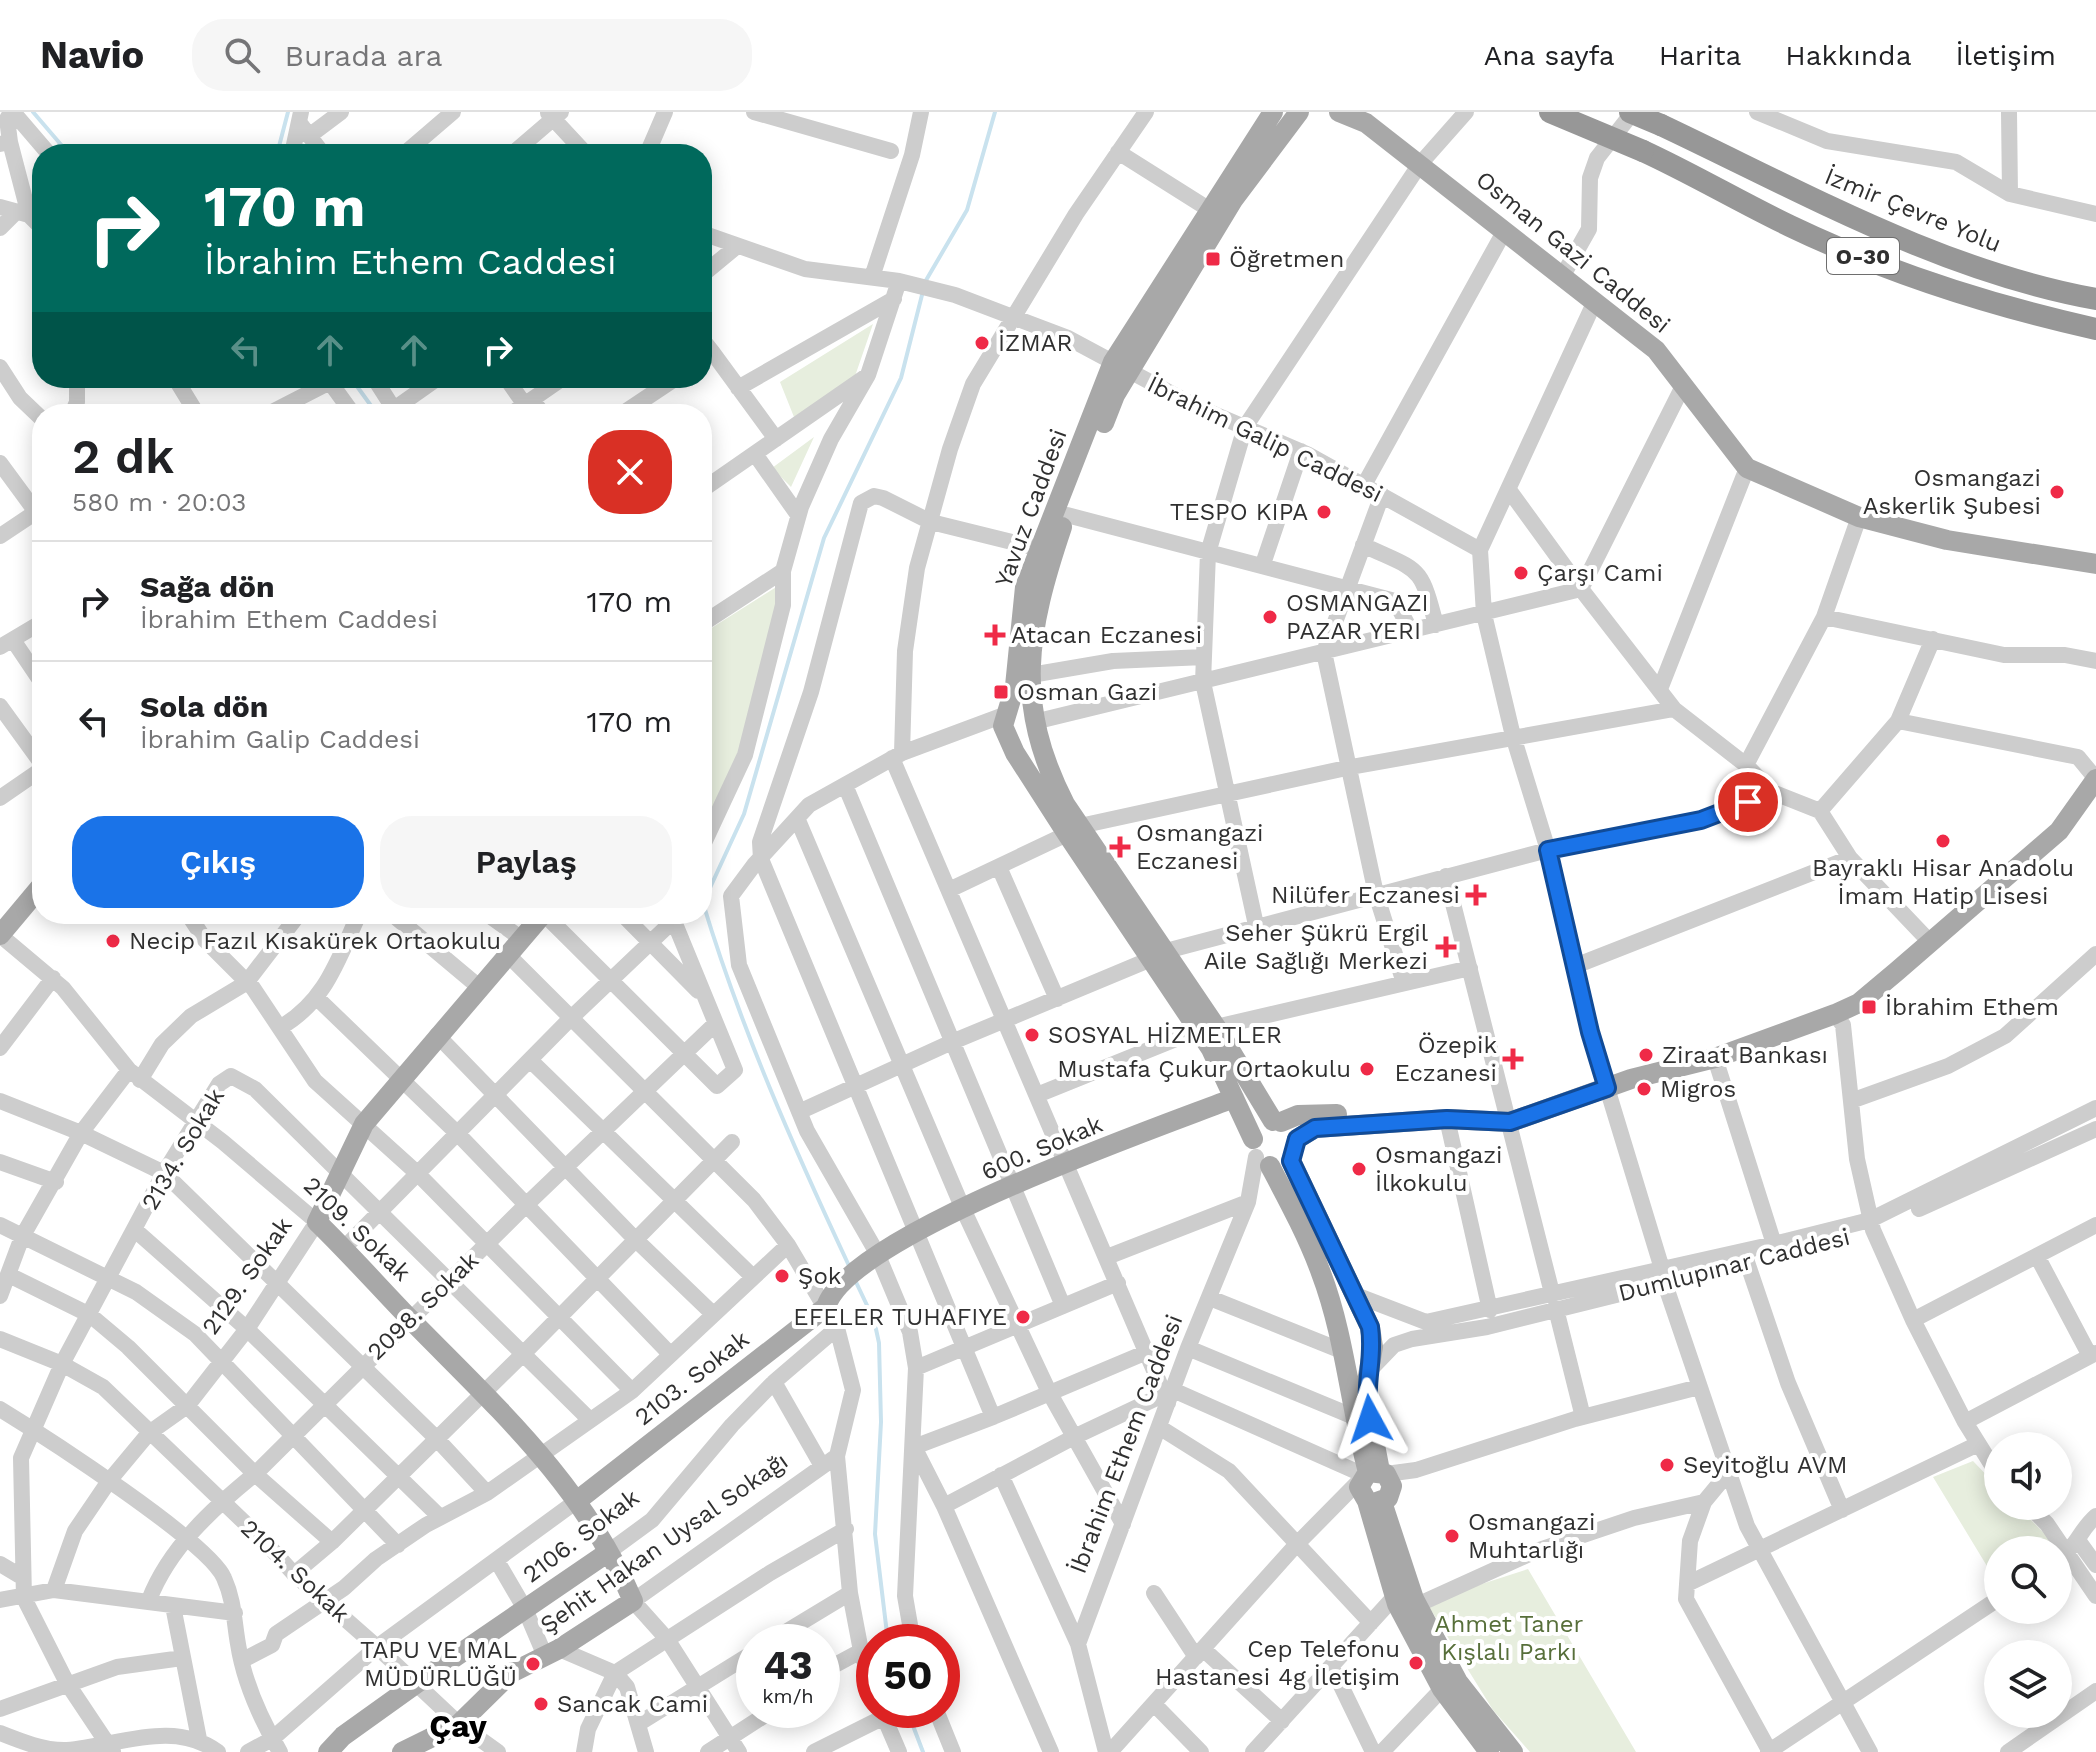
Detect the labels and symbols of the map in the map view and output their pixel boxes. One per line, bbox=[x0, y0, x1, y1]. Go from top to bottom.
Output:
street label: İzmir Çevre Yolu bbox=[1821, 162, 2005, 258]
street label: Osman Gazi Caddesi bbox=[1470, 165, 1676, 339]
road number: O-30 bbox=[1827, 238, 1899, 274]
place label: Öğretmen bbox=[1229, 245, 1344, 273]
marker: Öğretmen bbox=[1204, 250, 1222, 268]
place label: İZMAR bbox=[998, 329, 1073, 357]
marker: İZMAR bbox=[973, 334, 991, 352]
street label: İbrahim Galip Caddesi bbox=[1143, 370, 1387, 508]
street label: Yavuz Caddesi bbox=[989, 425, 1073, 591]
place label: Osmangazi Askerlik Şubesi bbox=[1863, 464, 2041, 520]
marker: Osmangazi Askerlik Şubesi bbox=[2048, 483, 2066, 501]
place label: TESPO KIPA bbox=[1170, 498, 1308, 526]
marker: TESPO KIPA bbox=[1315, 503, 1333, 521]
place label: Çarşı Cami bbox=[1537, 559, 1663, 587]
marker: Çarşı Cami bbox=[1512, 564, 1530, 582]
place label: OSMANGAZI PAZAR YERI bbox=[1286, 589, 1429, 645]
marker: OSMANGAZI PAZAR YERI bbox=[1261, 608, 1279, 626]
place label: Atacan Eczanesi bbox=[1011, 621, 1202, 649]
marker: Atacan Eczanesi bbox=[986, 626, 1004, 644]
place label: Osman Gazi bbox=[1017, 678, 1157, 706]
marker: Osman Gazi bbox=[992, 683, 1010, 701]
pin bbox=[1714, 768, 1782, 836]
place label: Osmangazi Eczanesi bbox=[1136, 819, 1263, 875]
marker: Bayraklı Hisar Anadolu İmam Hatip Lisesi bbox=[1934, 832, 1952, 850]
marker: Osmangazi Eczanesi bbox=[1111, 838, 1129, 856]
place label: Bayraklı Hisar Anadolu İmam Hatip Lisesi bbox=[1812, 854, 2074, 910]
place label: Nilüfer Eczanesi bbox=[1271, 881, 1460, 909]
marker: Nilüfer Eczanesi bbox=[1467, 886, 1485, 904]
place label: Seher Şükrü Ergil Aile Sağlığı Merkezi bbox=[1204, 919, 1429, 975]
place label: Necip Fazıl Kısakürek Ortaokulu bbox=[129, 927, 501, 955]
marker: Necip Fazıl Kısakürek Ortaokulu bbox=[104, 932, 122, 950]
marker: Seher Şükrü Ergil Aile Sağlığı Merkezi bbox=[1435, 936, 1457, 958]
place label: İbrahim Ethem bbox=[1885, 993, 2059, 1021]
marker: İbrahim Ethem bbox=[1860, 998, 1878, 1016]
place label: SOSYAL HİZMETLER bbox=[1048, 1021, 1282, 1049]
marker: SOSYAL HİZMETLER bbox=[1023, 1026, 1041, 1044]
place label: Özepik Eczanesi bbox=[1395, 1031, 1497, 1087]
place label: Ziraat Bankası bbox=[1662, 1041, 1828, 1069]
marker: Ziraat Bankası bbox=[1637, 1046, 1655, 1064]
marker: Özepik Eczanesi bbox=[1504, 1050, 1522, 1068]
place label: Mustafa Çukur Ortaokulu bbox=[1057, 1055, 1351, 1083]
marker: Mustafa Çukur Ortaokulu bbox=[1358, 1060, 1376, 1078]
place label: Migros bbox=[1660, 1075, 1736, 1103]
marker: Migros bbox=[1635, 1080, 1653, 1098]
street label: 2134. Sokak bbox=[136, 1083, 230, 1215]
street label: 600. Sokak bbox=[977, 1110, 1107, 1186]
place label: Osmangazi İlkokulu bbox=[1375, 1141, 1502, 1197]
marker: Osmangazi İlkokulu bbox=[1350, 1160, 1368, 1178]
street label: 2109. Sokak bbox=[298, 1171, 417, 1287]
street label: 2129. Sokak bbox=[196, 1212, 298, 1340]
street label: Dumlupınar Caddesi bbox=[1615, 1223, 1853, 1307]
street label: 2098. Sokak bbox=[362, 1246, 485, 1366]
place label: Şok bbox=[798, 1262, 842, 1290]
marker: Şok bbox=[773, 1267, 791, 1285]
place label: EFELER TUHAFIYE bbox=[793, 1303, 1007, 1331]
marker: EFELER TUHAFIYE bbox=[1014, 1308, 1032, 1326]
street label: İbrahim Ethem Caddesi bbox=[1064, 1311, 1188, 1577]
street label: 2103. Sokak bbox=[630, 1325, 755, 1431]
position arrow bbox=[1328, 1377, 1412, 1461]
street label: Şehit Hakan Uysal Sokağı bbox=[535, 1447, 793, 1639]
place label: Seyitoğlu AVM bbox=[1683, 1451, 1847, 1479]
marker: Seyitoğlu AVM bbox=[1658, 1456, 1676, 1474]
street label: 2106. Sokak bbox=[518, 1483, 645, 1589]
place label: Osmangazi Muhtarlığı bbox=[1468, 1508, 1595, 1564]
street label: 2104. Sokak bbox=[235, 1514, 355, 1628]
marker: Osmangazi Muhtarlığı bbox=[1443, 1527, 1461, 1545]
park label: Ahmet Taner Kışlalı Parkı bbox=[1435, 1610, 1584, 1666]
speed limit sign: 50 bbox=[856, 1624, 960, 1728]
place label: Cep Telefonu Hastanesi 4g İletişim bbox=[1155, 1635, 1400, 1691]
place label: TAPU VE MAL MÜDÜRLÜĞÜ bbox=[360, 1636, 517, 1692]
marker: Cep Telefonu Hastanesi 4g İletişim bbox=[1407, 1654, 1425, 1672]
marker: TAPU VE MAL MÜDÜRLÜĞÜ bbox=[524, 1655, 542, 1673]
place label: Sancak Cami bbox=[557, 1690, 708, 1718]
marker: Sancak Cami bbox=[532, 1695, 550, 1713]
district label: Çay bbox=[429, 1707, 488, 1745]

